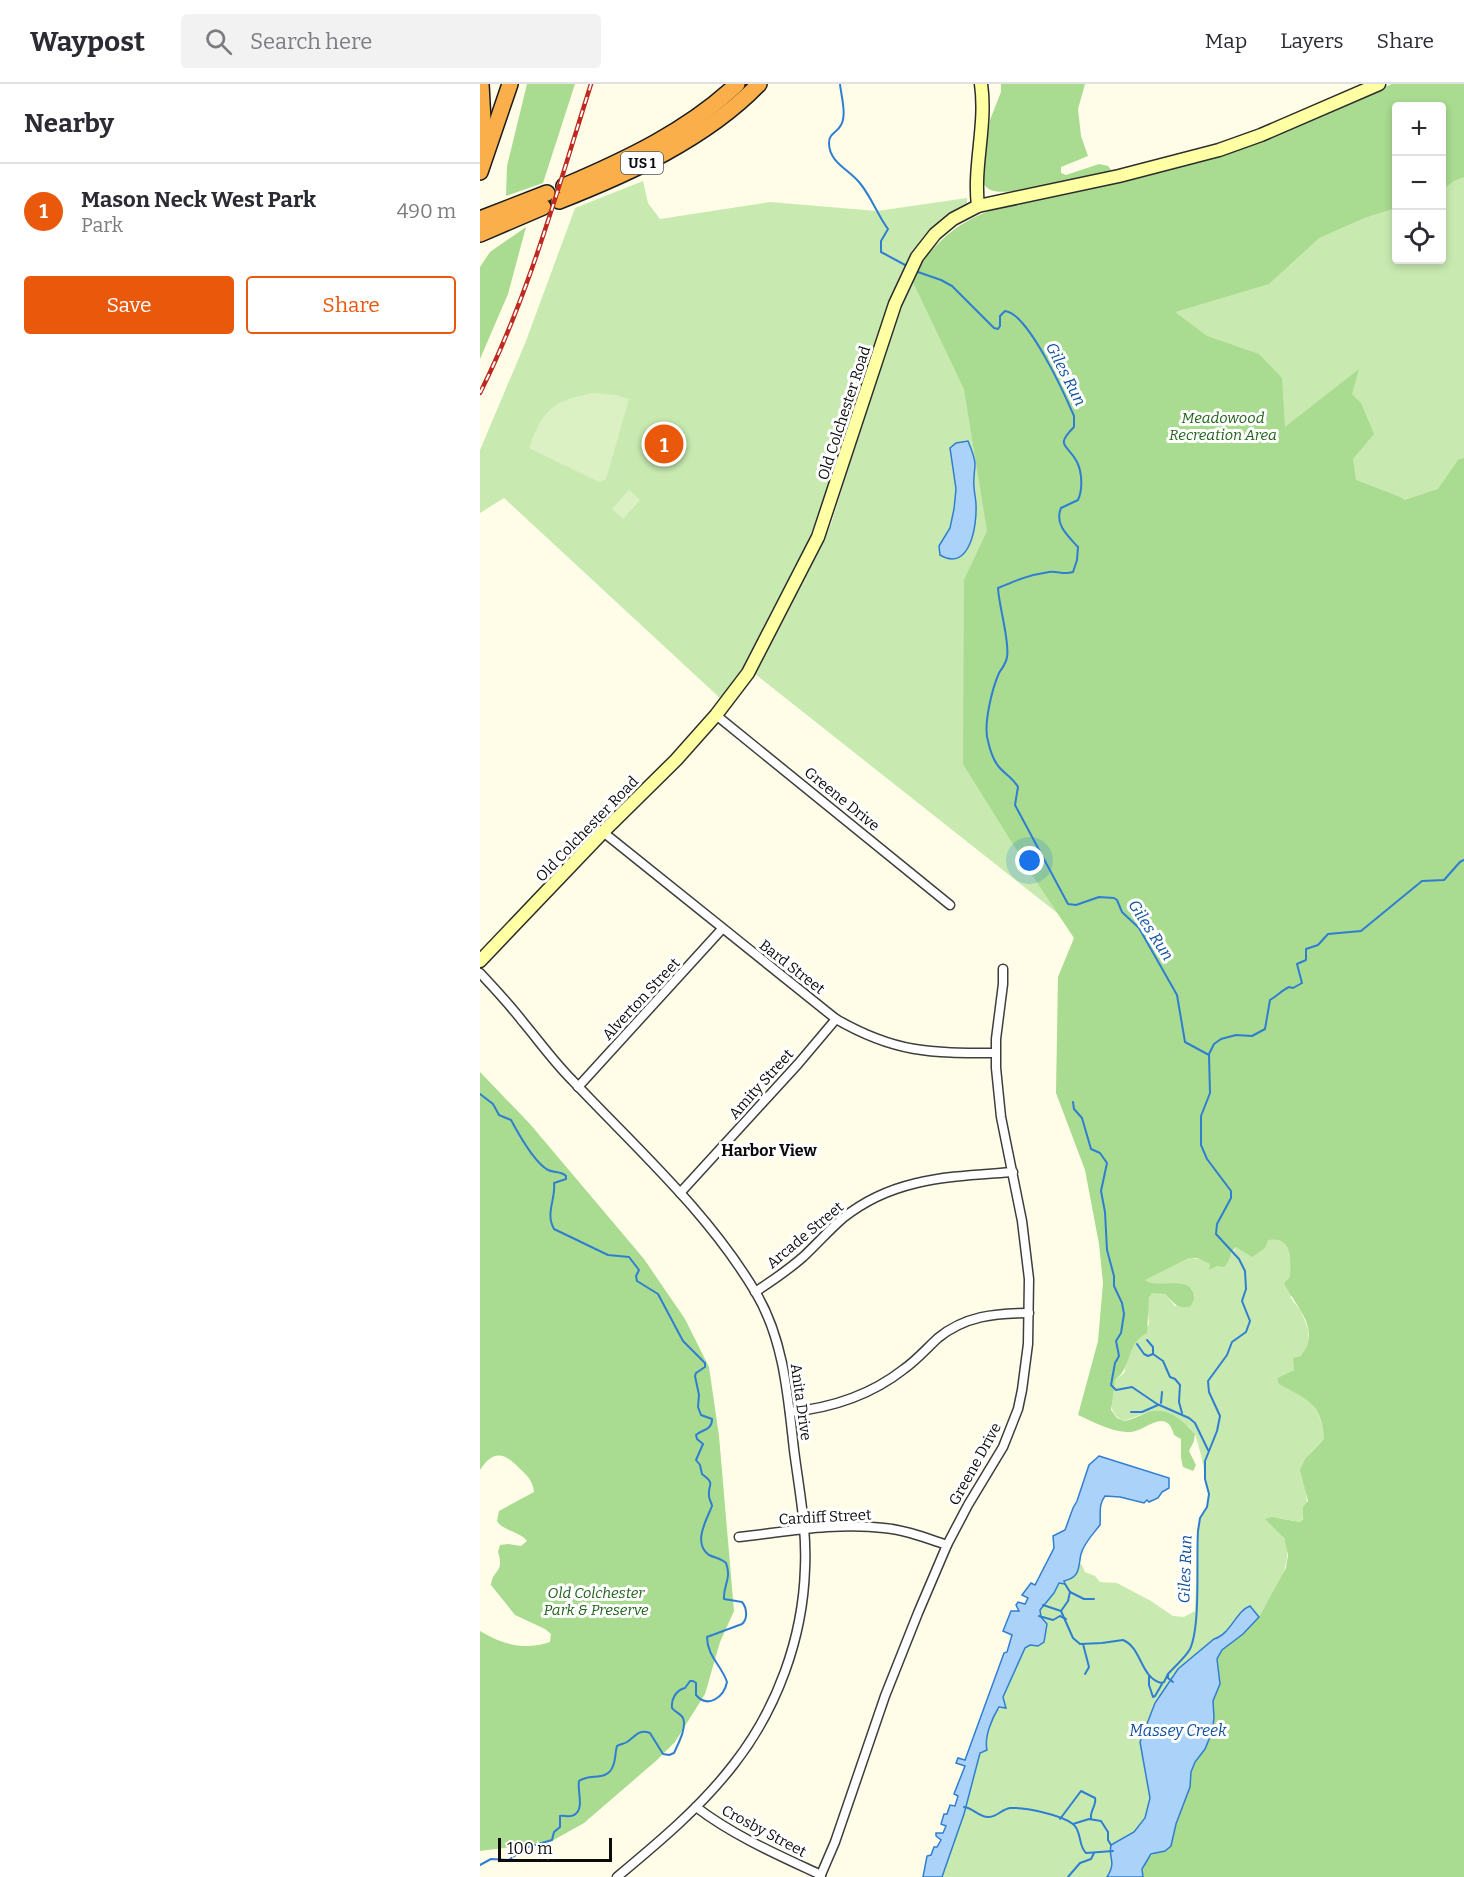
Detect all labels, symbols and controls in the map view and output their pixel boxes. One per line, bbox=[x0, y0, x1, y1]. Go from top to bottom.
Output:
search box bbox=[181, 14, 601, 68]
text: Waypost bbox=[30, 25, 145, 58]
icon: search bbox=[202, 25, 235, 58]
text: Search here bbox=[250, 28, 372, 55]
text: Map bbox=[1205, 28, 1247, 54]
text: Layers bbox=[1280, 28, 1344, 54]
text: Share bbox=[1377, 28, 1434, 54]
map controls bbox=[1392, 102, 1446, 264]
button: + bbox=[1392, 102, 1446, 156]
text: Nearby bbox=[24, 108, 114, 139]
road number: US 1 bbox=[621, 152, 663, 174]
button: − bbox=[1392, 156, 1446, 210]
text: Mason Neck West Park bbox=[81, 186, 316, 213]
text: 1 bbox=[39, 199, 48, 223]
text: 490 m bbox=[397, 199, 456, 223]
button: locate bbox=[1392, 210, 1446, 264]
text: Park bbox=[81, 213, 123, 237]
button: Save bbox=[24, 276, 234, 334]
button: Share bbox=[246, 276, 456, 334]
water label: Giles Run bbox=[1042, 339, 1090, 409]
street label: Old Colchester Road bbox=[814, 344, 874, 482]
park label: Meadowood Recreation Area bbox=[1169, 409, 1277, 444]
pin: 1 bbox=[644, 422, 684, 466]
street label: Greene Drive bbox=[801, 763, 883, 835]
street label: Old Colchester Road bbox=[532, 772, 642, 886]
your location bbox=[1015, 846, 1044, 875]
water label: Giles Run bbox=[1124, 896, 1178, 964]
street label: Bard Street bbox=[756, 936, 829, 998]
street label: Alverton Street bbox=[598, 954, 684, 1044]
street label: Amity Street bbox=[725, 1045, 797, 1123]
district label: Harbor View bbox=[721, 1141, 817, 1160]
street label: Arcade Street bbox=[763, 1197, 847, 1272]
street label: Anita Drive bbox=[787, 1362, 815, 1442]
street label: Greene Drive bbox=[945, 1420, 1005, 1508]
street label: Cardiff Street bbox=[778, 1506, 872, 1528]
water label: Giles Run bbox=[1174, 1534, 1196, 1604]
park label: Old Colchester Park & Preserve bbox=[543, 1584, 649, 1619]
water label: Massey Creek bbox=[1129, 1721, 1227, 1740]
street label: Crosby Street bbox=[719, 1801, 810, 1861]
scale bar bbox=[498, 1835, 612, 1862]
text: 100 m bbox=[507, 1839, 552, 1858]

